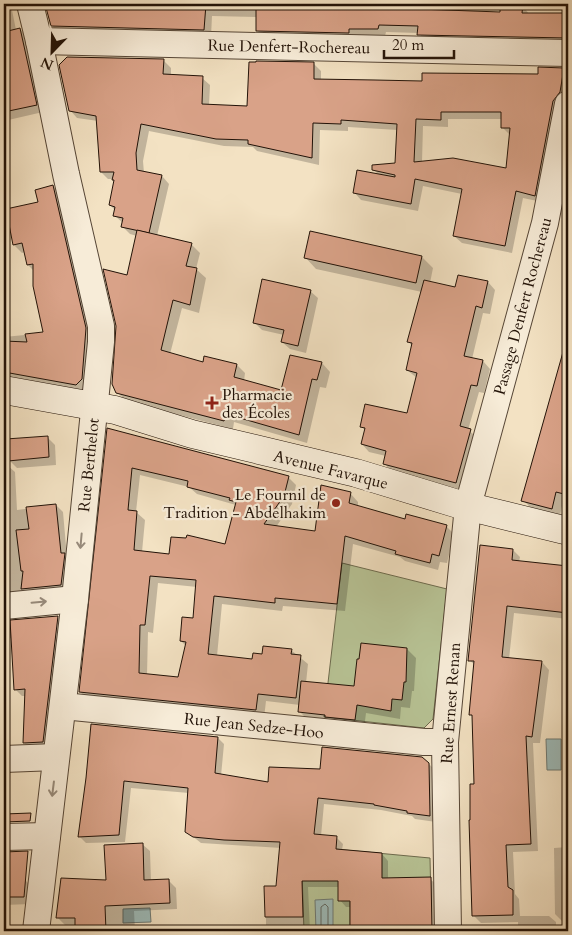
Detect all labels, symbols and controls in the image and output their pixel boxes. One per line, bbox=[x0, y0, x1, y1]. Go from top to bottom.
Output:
north arrow bbox=[28, 28, 78, 78]
scale bar bbox=[384, 28, 454, 60]
street label: Rue Denfert-Rochereau bbox=[207, 35, 371, 59]
text: 20 m bbox=[392, 35, 424, 55]
text: N bbox=[38, 52, 56, 75]
street label: Passage Denfert Rochereau bbox=[489, 215, 557, 398]
place label: Pharmacie des Écoles bbox=[222, 384, 293, 424]
marker: Pharmacie des Écoles bbox=[206, 397, 218, 409]
street label: Rue Berthelot bbox=[73, 417, 105, 513]
street label: Avenue Favarque bbox=[271, 445, 391, 495]
place label: Le Fournil de Tradition - Abdelhakim bbox=[163, 484, 326, 524]
marker: Le Fournil de Tradition - Abdelhakim bbox=[330, 497, 342, 509]
one-way arrow bbox=[76, 533, 85, 549]
one-way arrow bbox=[31, 598, 47, 607]
street label: Rue Ernest Renan bbox=[436, 642, 466, 765]
street label: Rue Jean Sedze-Hoo bbox=[183, 708, 325, 744]
one-way arrow bbox=[48, 781, 58, 797]

